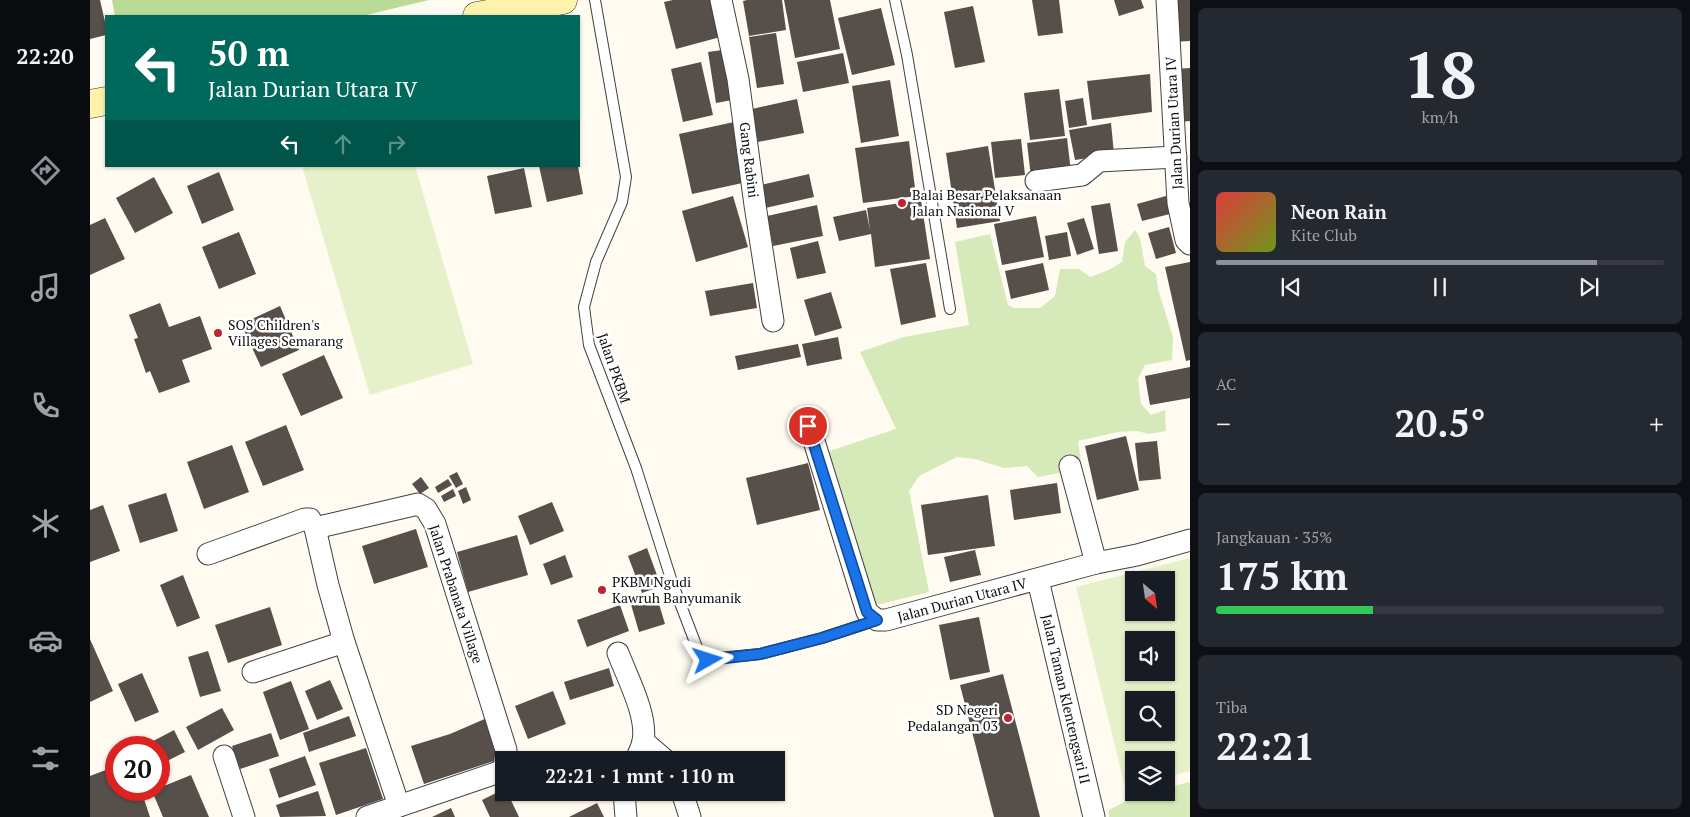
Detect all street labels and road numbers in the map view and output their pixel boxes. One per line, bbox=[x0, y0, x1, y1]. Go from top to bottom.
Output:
street label: Jalan Durian Utara IV bbox=[1161, 56, 1186, 190]
street label: Gang Rabini bbox=[735, 121, 764, 199]
street label: Jalan PKBM bbox=[594, 330, 635, 405]
street label: Jalan Prabanata Village bbox=[425, 522, 488, 666]
street label: Jalan Durian Utara IV bbox=[895, 573, 1029, 626]
street label: Jalan Taman Klentengsari II bbox=[1038, 612, 1095, 786]

